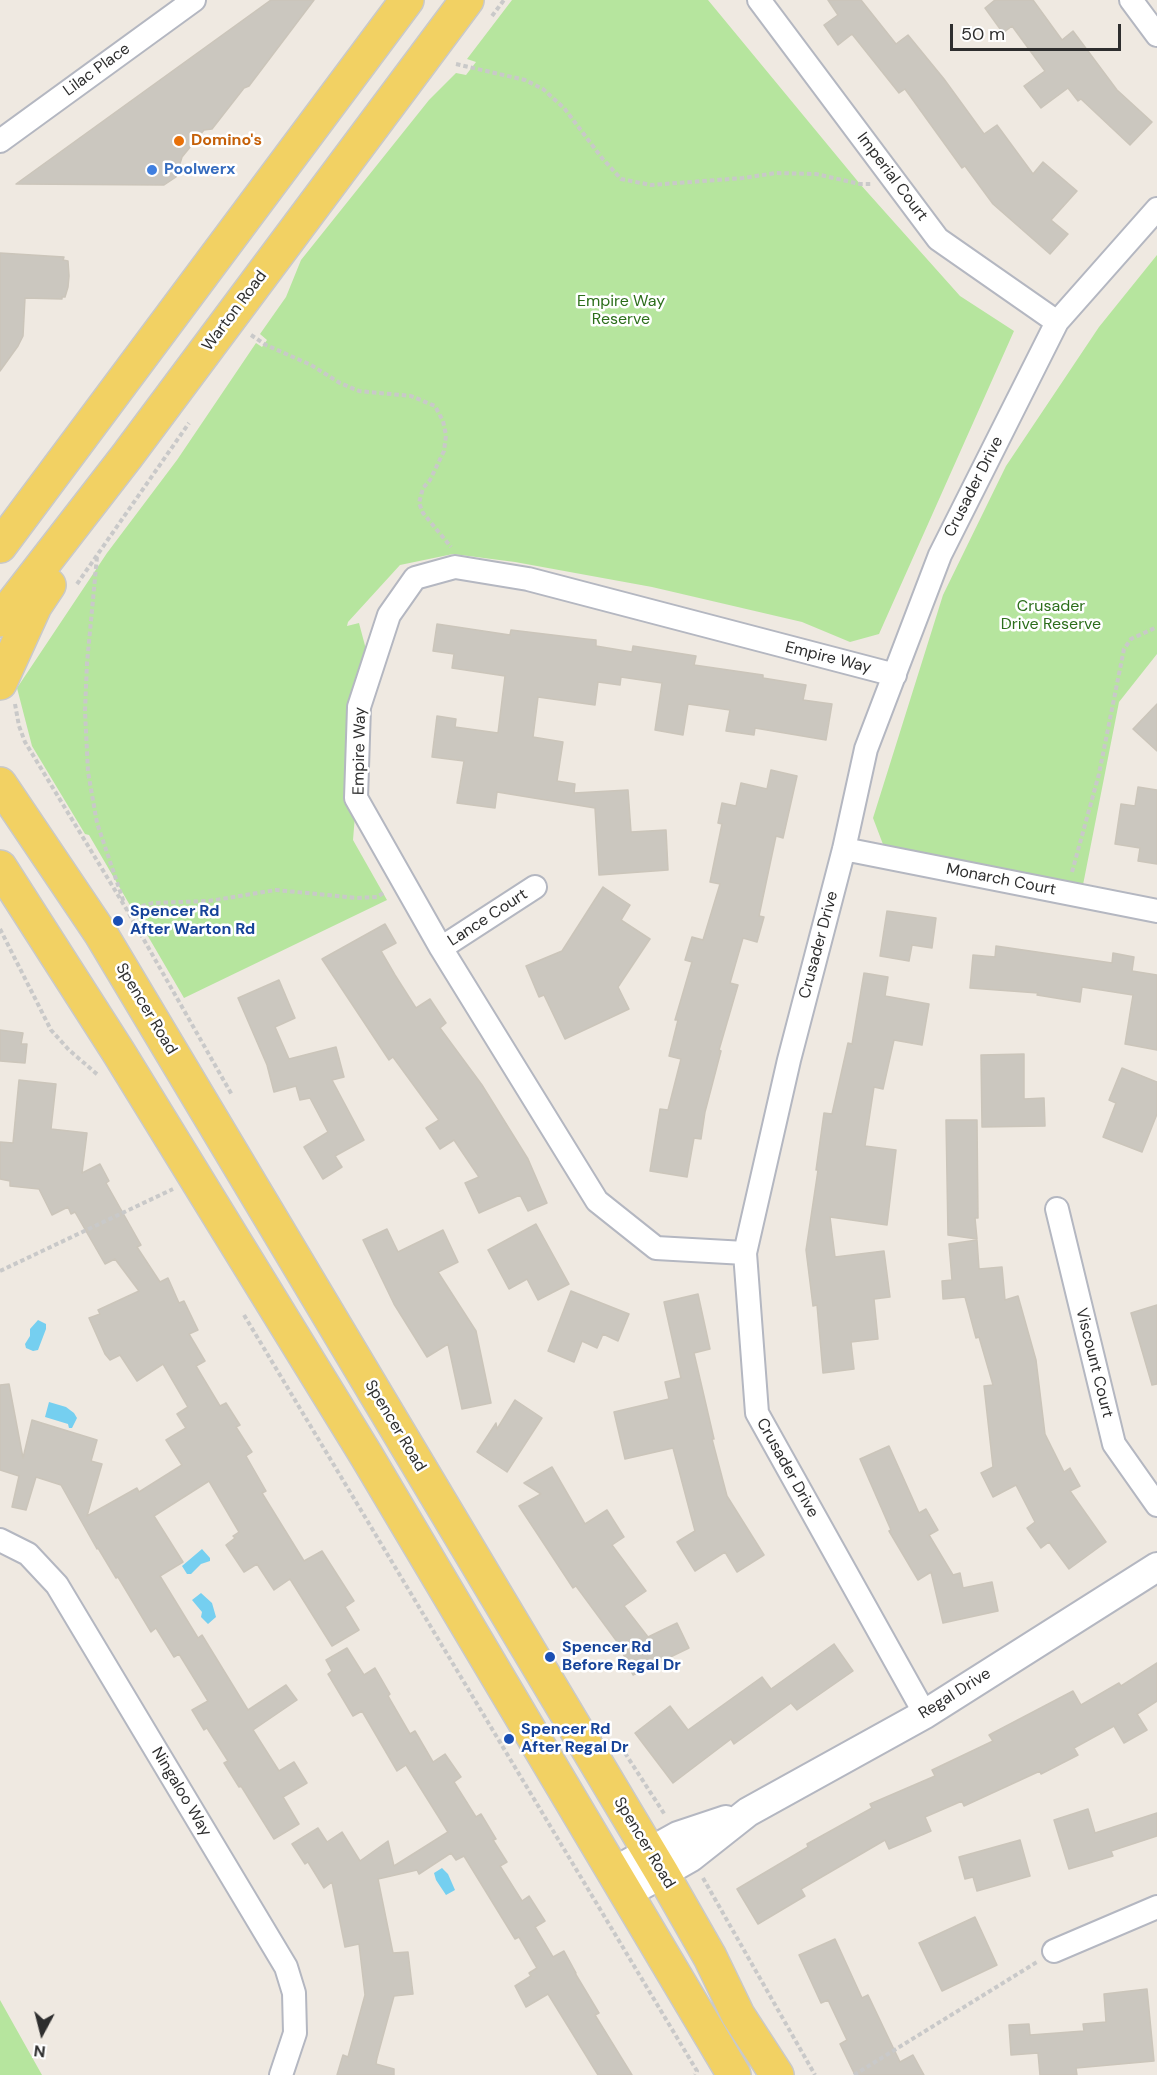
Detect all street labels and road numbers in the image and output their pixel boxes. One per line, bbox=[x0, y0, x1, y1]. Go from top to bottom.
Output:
street label: Lilac Place bbox=[60, 39, 134, 101]
street label: Imperial Court bbox=[853, 129, 931, 225]
street label: Warton Road bbox=[199, 267, 271, 355]
street label: Crusader Drive bbox=[940, 433, 1008, 541]
street label: Empire Way bbox=[783, 638, 873, 678]
street label: Empire Way bbox=[350, 707, 370, 795]
street label: Monarch Court bbox=[945, 860, 1057, 900]
street label: Lance Court bbox=[445, 885, 531, 951]
street label: Crusader Drive bbox=[795, 889, 843, 1001]
street label: Spencer Road bbox=[111, 960, 181, 1058]
street label: Viscount Court bbox=[1071, 1306, 1117, 1420]
street label: Spencer Road bbox=[360, 1377, 430, 1475]
street label: Crusader Drive bbox=[752, 1415, 822, 1521]
street label: Regal Drive bbox=[915, 1664, 995, 1724]
street label: Ningaloo Way bbox=[147, 1744, 215, 1840]
street label: Spencer Road bbox=[609, 1794, 679, 1892]

